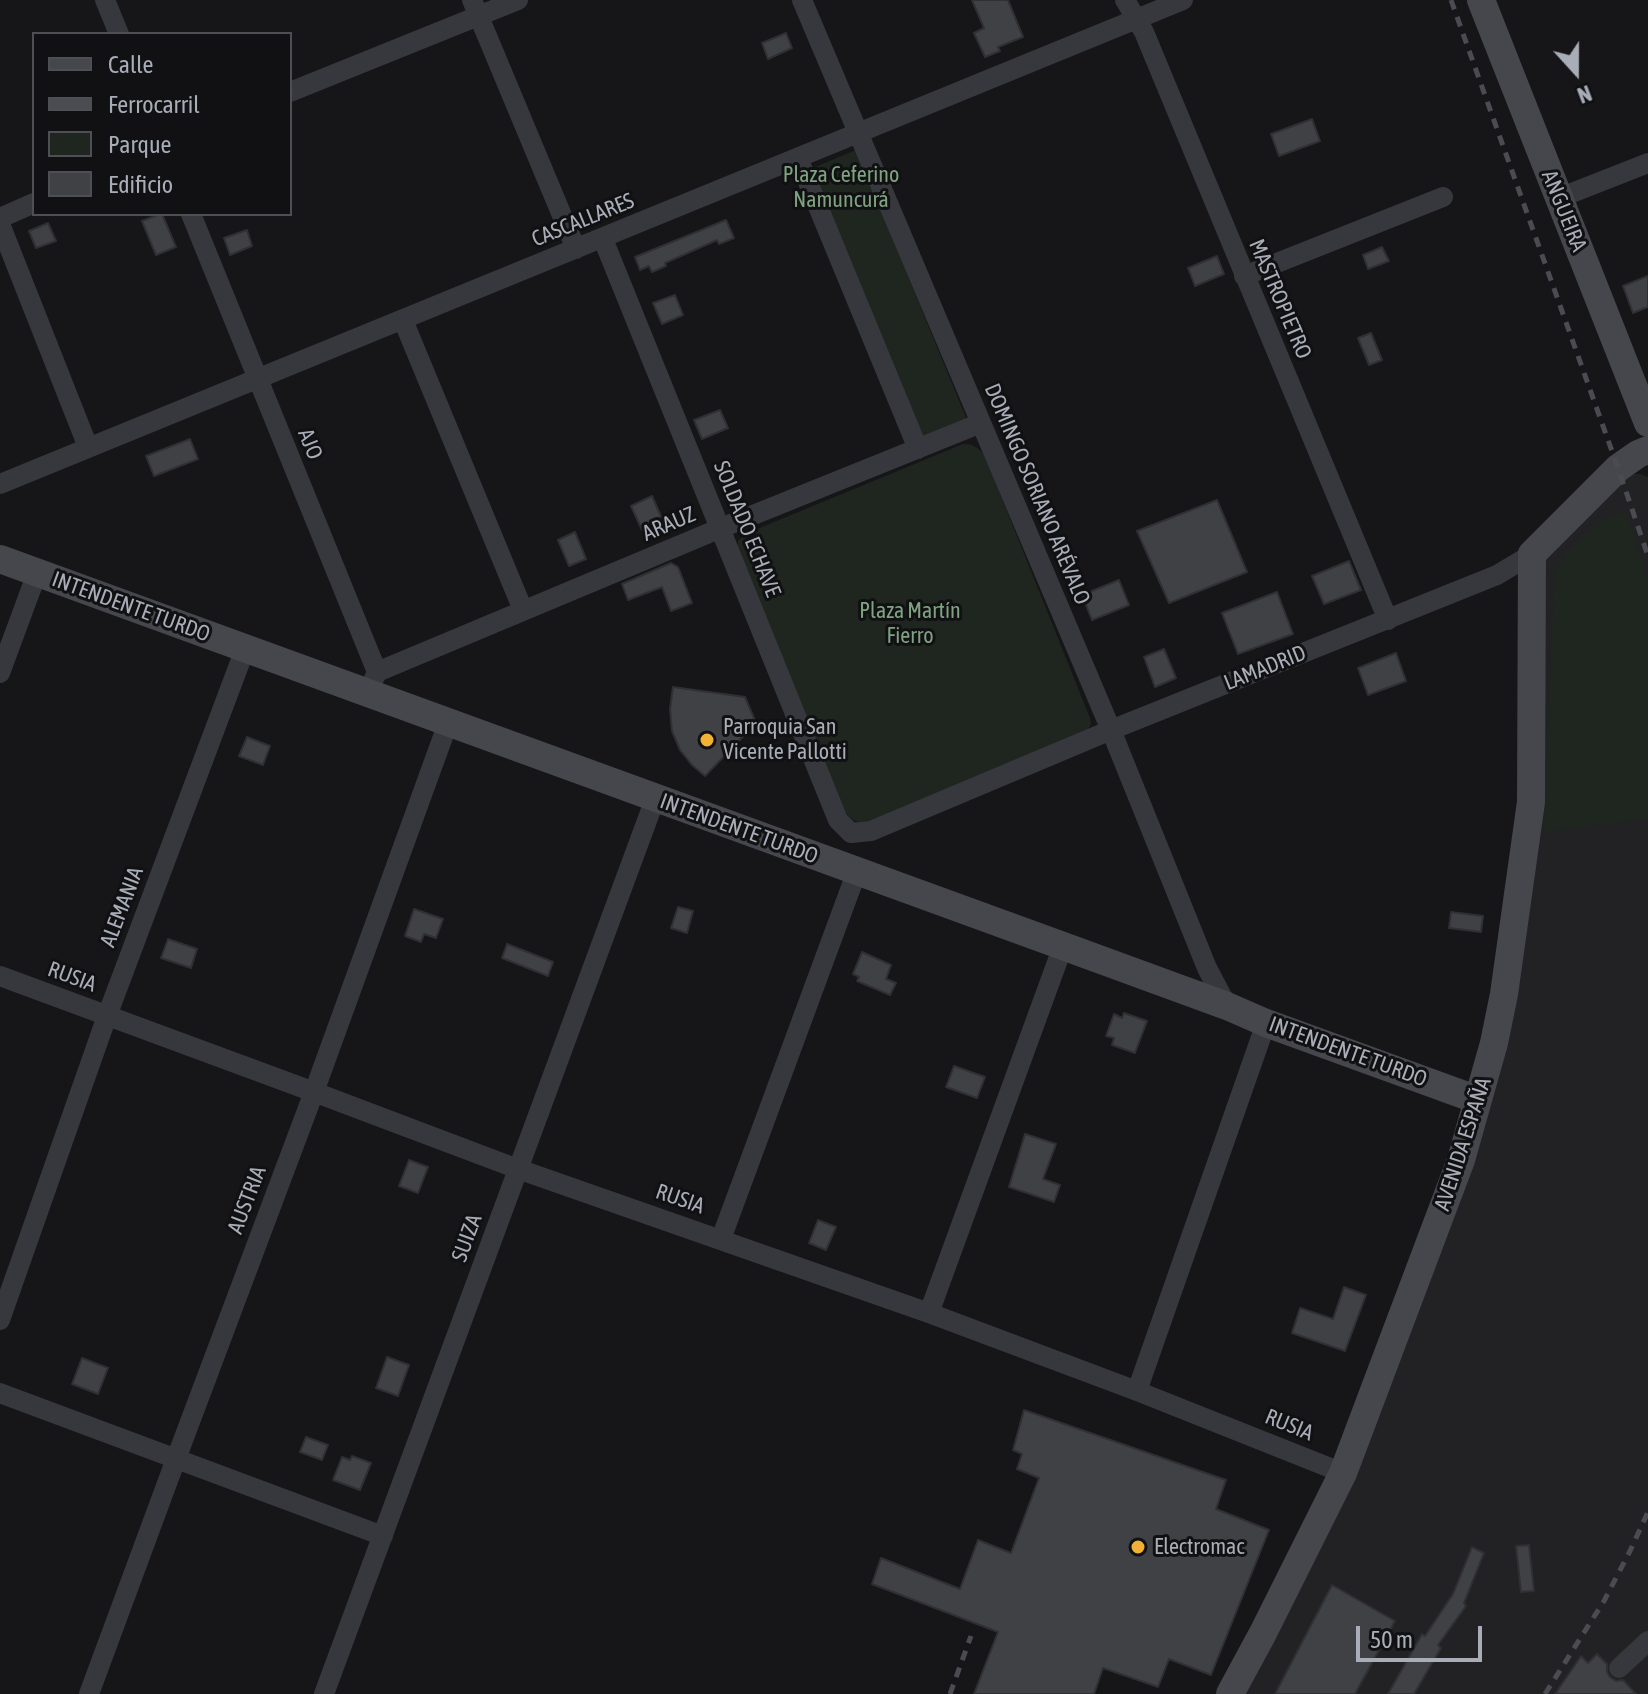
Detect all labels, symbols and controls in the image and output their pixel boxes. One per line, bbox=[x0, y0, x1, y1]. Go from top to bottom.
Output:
legend bbox=[32, 32, 292, 216]
north arrow bbox=[1536, 32, 1616, 112]
text: Calle bbox=[108, 51, 153, 78]
text: N bbox=[1574, 80, 1595, 109]
text: Ferrocarril bbox=[108, 91, 200, 118]
text: Parque bbox=[108, 131, 171, 158]
park label: Plaza Ceferino Namuncurá bbox=[783, 162, 899, 214]
street label: ANGUEIRA bbox=[1536, 167, 1592, 255]
text: Edificio bbox=[108, 171, 173, 198]
street label: CASCALLARES bbox=[528, 188, 638, 252]
street label: MASTROPIETRO bbox=[1243, 235, 1317, 363]
street label: DOMINGO SORIANO ARÉVALO bbox=[978, 380, 1096, 608]
street label: AJO bbox=[292, 425, 328, 463]
street label: SOLDADO ECHAVE bbox=[708, 457, 786, 601]
street label: ARAUZ bbox=[638, 501, 700, 547]
street label: INTENDENTE TURDO bbox=[48, 566, 214, 648]
park label: Plaza Martín Fierro bbox=[859, 598, 961, 650]
street label: LAMADRID bbox=[1220, 640, 1310, 696]
place label: Parroquia San Vicente Pallotti bbox=[723, 714, 847, 766]
marker: Parroquia San Vicente Pallotti bbox=[698, 731, 716, 749]
street label: INTENDENTE TURDO bbox=[656, 788, 822, 870]
street label: ALEMANIA bbox=[95, 863, 149, 951]
street label: RUSIA bbox=[44, 956, 100, 998]
street label: INTENDENTE TURDO bbox=[1265, 1011, 1431, 1093]
street label: AVENIDA ESPAÑA bbox=[1429, 1074, 1497, 1214]
street label: AUSTRIA bbox=[222, 1163, 272, 1237]
street label: RUSIA bbox=[652, 1178, 708, 1220]
street label: SUIZA bbox=[446, 1211, 488, 1265]
street label: RUSIA bbox=[1261, 1403, 1317, 1447]
place label: Electromac bbox=[1154, 1534, 1244, 1560]
marker: Electromac bbox=[1129, 1538, 1147, 1556]
scale bar bbox=[1360, 1610, 1486, 1660]
text: 50 m bbox=[1370, 1626, 1413, 1653]

